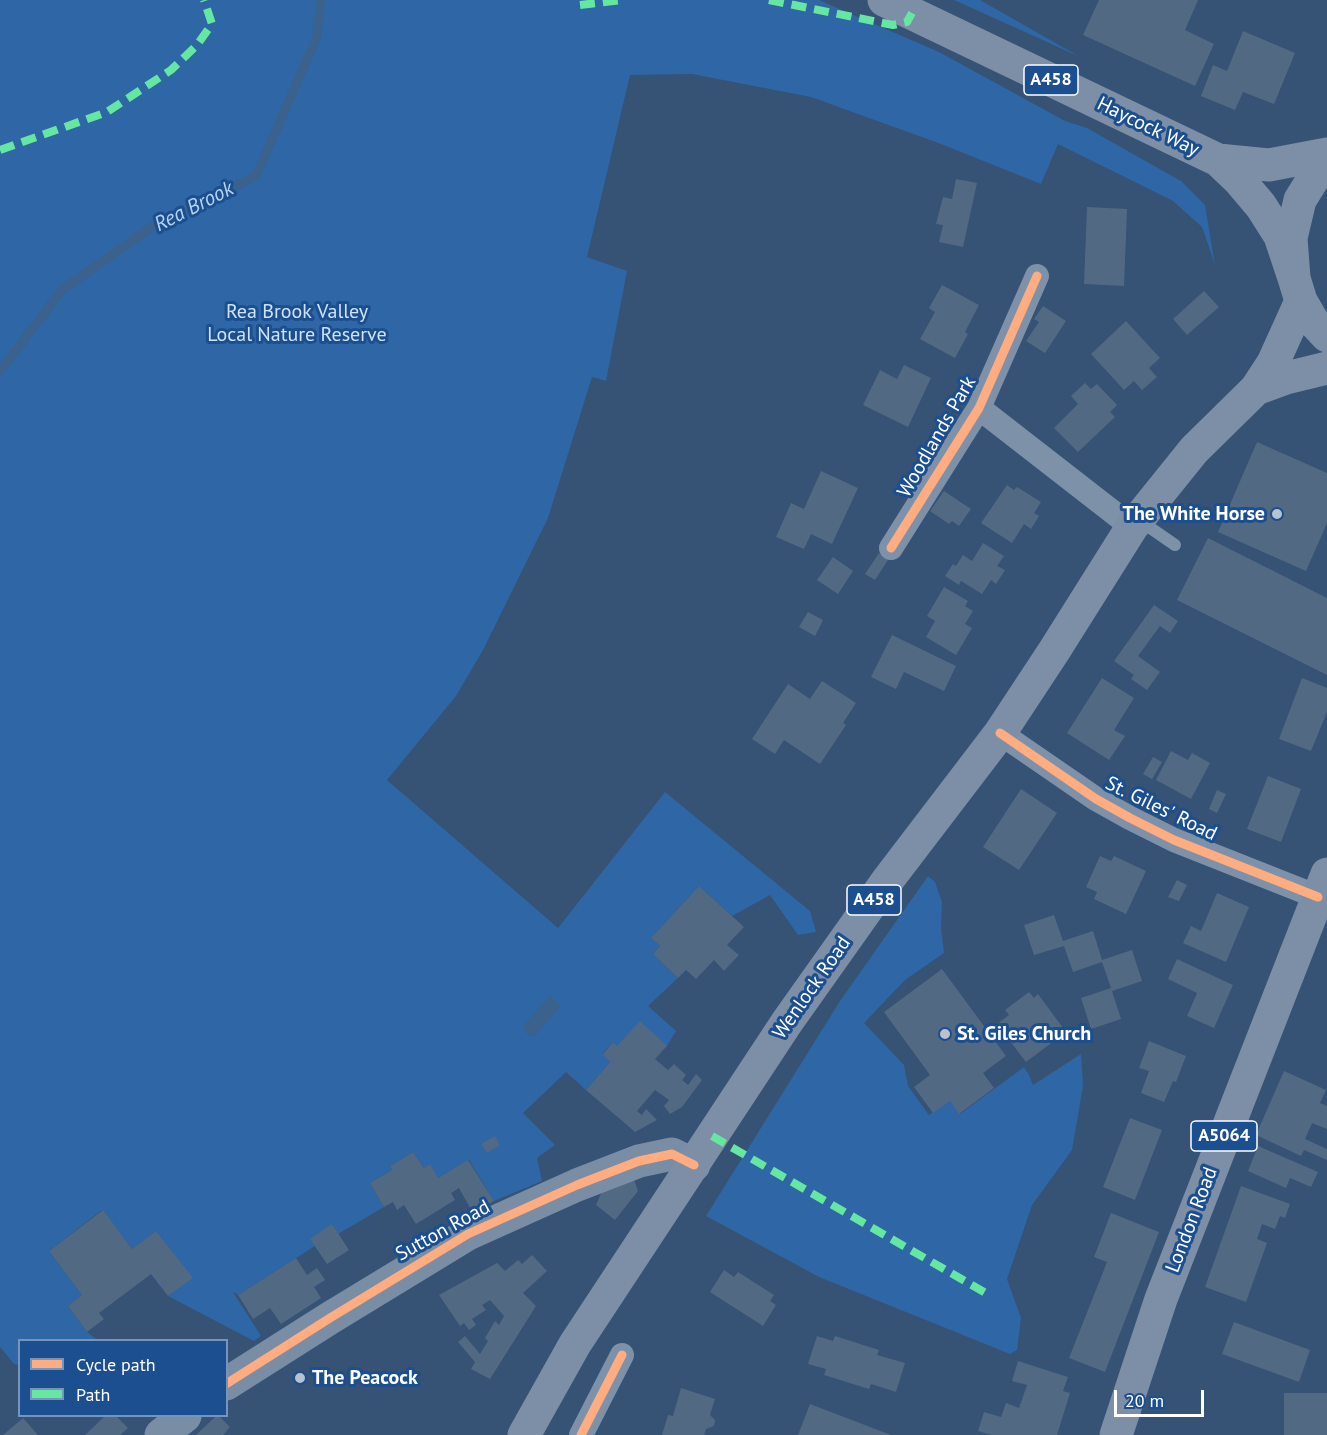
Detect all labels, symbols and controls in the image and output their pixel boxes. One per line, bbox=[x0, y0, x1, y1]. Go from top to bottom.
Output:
road number: A458 bbox=[1024, 65, 1078, 95]
street label: Haycock Way bbox=[1093, 92, 1203, 162]
water label: Rea Brook bbox=[150, 176, 238, 238]
park label: Rea Brook Valley Local Nature Reserve bbox=[207, 300, 387, 347]
street label: Woodlands Park bbox=[893, 372, 981, 502]
place label: The White Horse bbox=[1123, 502, 1265, 526]
marker: The White Horse bbox=[1270, 507, 1284, 521]
street label: St. Giles' Road bbox=[1101, 772, 1221, 846]
road number: A458 bbox=[847, 885, 901, 915]
street label: Wenlock Road bbox=[768, 932, 856, 1044]
place label: St. Giles Church bbox=[957, 1022, 1091, 1046]
marker: St. Giles Church bbox=[938, 1027, 952, 1041]
road number: A5064 bbox=[1191, 1121, 1257, 1151]
street label: London Road bbox=[1161, 1164, 1223, 1276]
street label: Sutton Road bbox=[392, 1195, 494, 1267]
legend bbox=[18, 1339, 228, 1417]
text: Cycle path bbox=[76, 1353, 156, 1376]
place label: The Peacock bbox=[312, 1366, 418, 1390]
marker: The Peacock bbox=[293, 1371, 307, 1385]
scale bar bbox=[1117, 1378, 1207, 1416]
text: Path bbox=[76, 1383, 110, 1406]
text: 20 m bbox=[1125, 1389, 1164, 1412]

